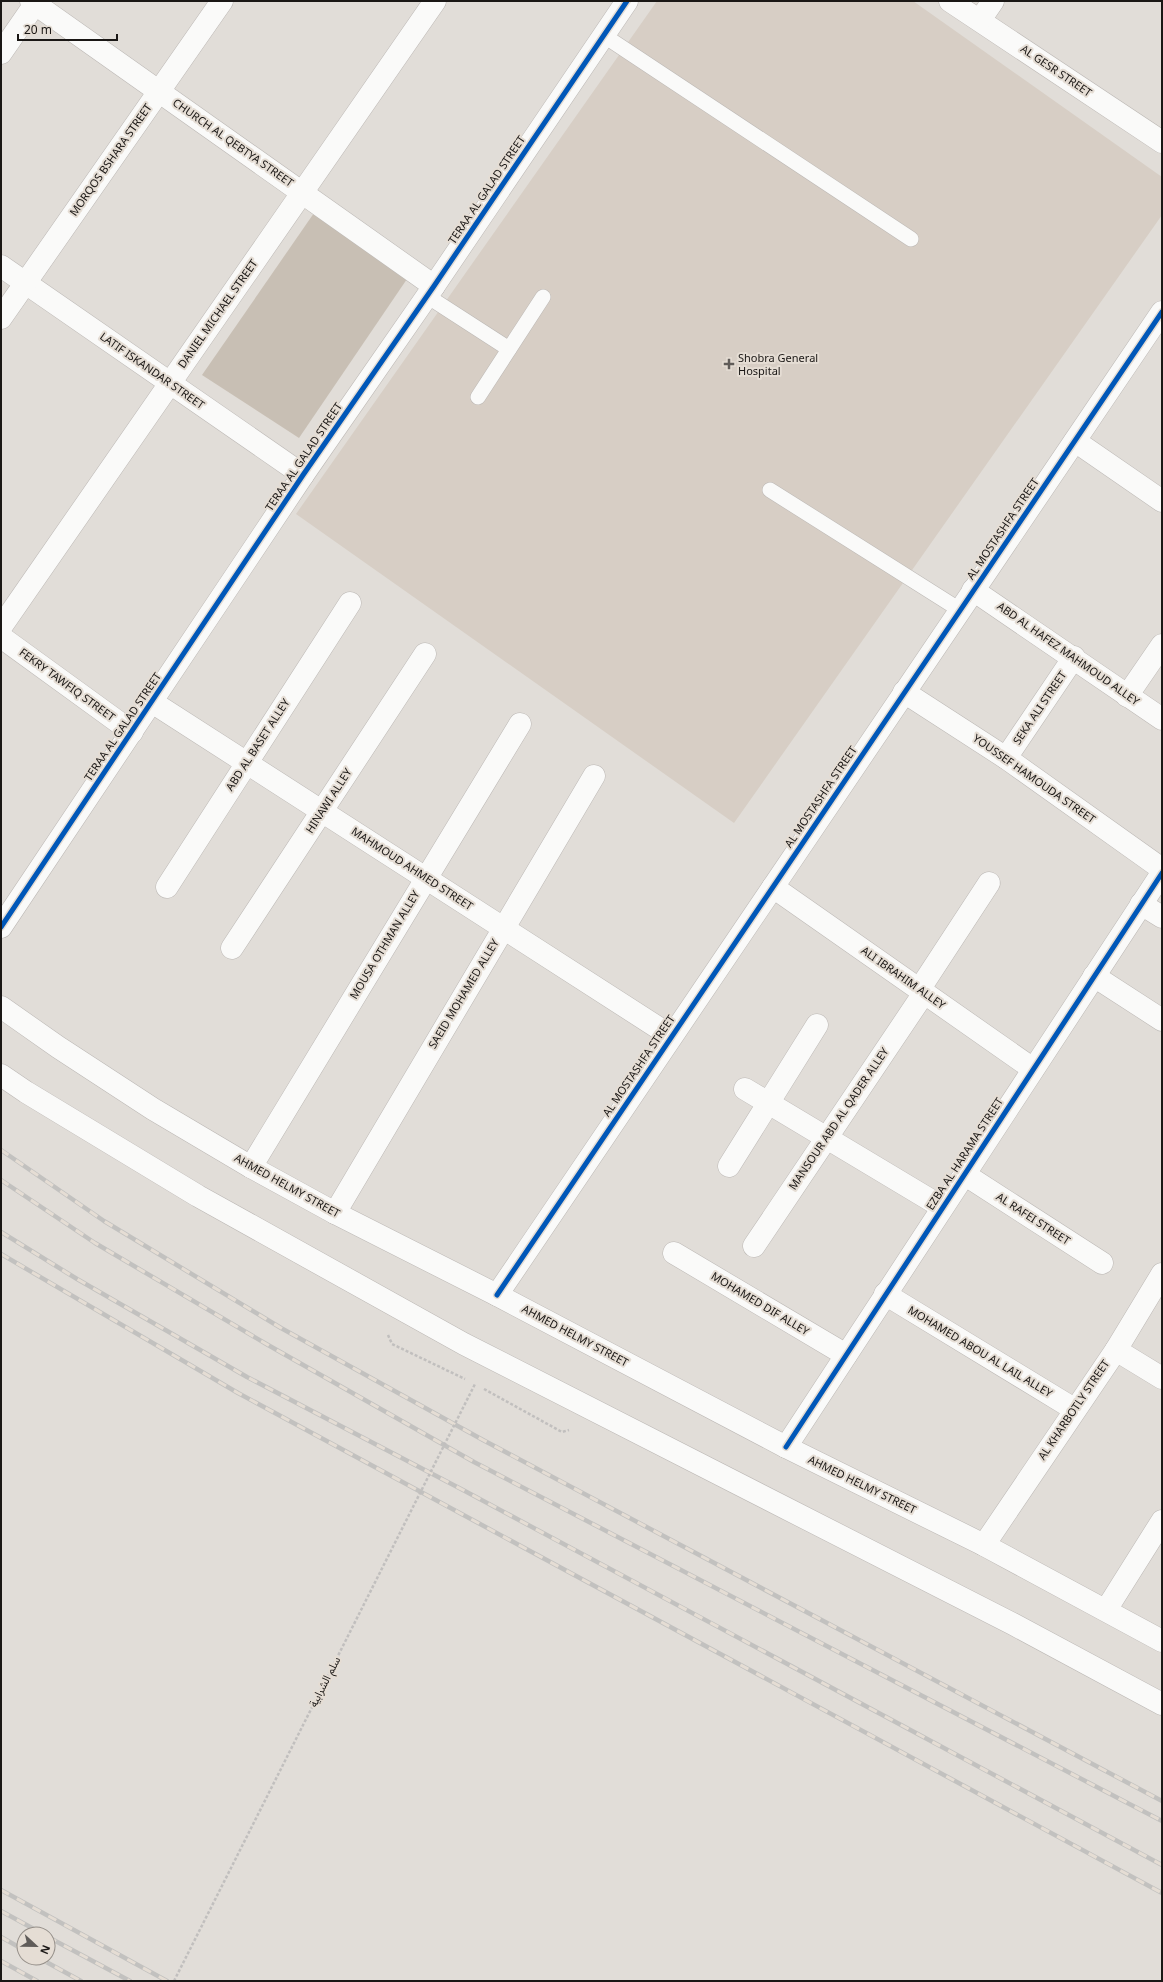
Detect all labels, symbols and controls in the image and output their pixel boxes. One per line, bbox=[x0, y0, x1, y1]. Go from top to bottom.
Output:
scale bar bbox=[18, 16, 117, 42]
text: 20 m bbox=[24, 18, 52, 43]
street label: AL GESR STREET bbox=[1015, 38, 1097, 104]
street label: CHURCH AL QEBTYA STREET bbox=[167, 92, 299, 194]
street label: MORQOS BSHARA STREET bbox=[63, 99, 159, 221]
street label: TERAA AL GALAD STREET bbox=[442, 131, 532, 249]
street label: DANIEL MICHAEL STREET bbox=[171, 254, 265, 374]
street label: LATIF ISKANDAR STREET bbox=[94, 326, 210, 416]
place label: Shobra General Hospital bbox=[738, 347, 818, 383]
marker: Shobra General Hospital bbox=[723, 358, 735, 370]
street label: TERAA AL GALAD STREET bbox=[259, 398, 349, 516]
street label: AL MOSTASHFA STREET bbox=[960, 473, 1046, 585]
street label: ABD AL HAFEZ MAHMOUD ALLEY bbox=[992, 596, 1145, 713]
street label: FEKRY TAWFIQ STREET bbox=[14, 642, 120, 728]
street label: SEKA ALI STREET bbox=[1007, 666, 1073, 750]
street label: TERAA AL GALAD STREET bbox=[78, 668, 168, 786]
street label: ABD AL BASET ALLEY bbox=[219, 693, 297, 796]
street label: YOUSSEF HAMOUDA STREET bbox=[968, 728, 1100, 830]
street label: AL MOSTASHFA STREET bbox=[778, 741, 864, 853]
street label: HINAWI ALLEY bbox=[299, 763, 359, 839]
street label: MAHMOUD AHMED STREET bbox=[346, 821, 478, 917]
street label: MOUSA OTHMAN ALLEY bbox=[343, 885, 427, 1004]
street label: SAEID MOHAMED ALLEY bbox=[422, 934, 507, 1054]
street label: ALI IBRAHIM ALLEY bbox=[856, 940, 951, 1016]
street label: AL MOSTASHFA STREET bbox=[596, 1010, 682, 1122]
street label: MANSOUR ABD AL QADER ALLEY bbox=[782, 1042, 896, 1195]
street label: EZBA AL HARAMA STREET bbox=[920, 1093, 1010, 1215]
street label: AHMED HELMY STREET bbox=[230, 1147, 344, 1225]
street label: AL RAFEI STREET bbox=[991, 1186, 1075, 1252]
street label: MOHAMED DIF ALLEY bbox=[706, 1265, 815, 1343]
street label: AHMED HELMY STREET bbox=[517, 1298, 633, 1374]
street label: MOHAMED ABOU AL LAIL ALLEY bbox=[903, 1299, 1058, 1405]
street label: AL KHARBOTLY STREET bbox=[1032, 1355, 1116, 1465]
street label: AHMED HELMY STREET bbox=[804, 1449, 920, 1521]
street label: سلم الشرابية bbox=[302, 1652, 348, 1712]
north arrow bbox=[16, 1926, 56, 1966]
text: N bbox=[32, 1941, 57, 1958]

